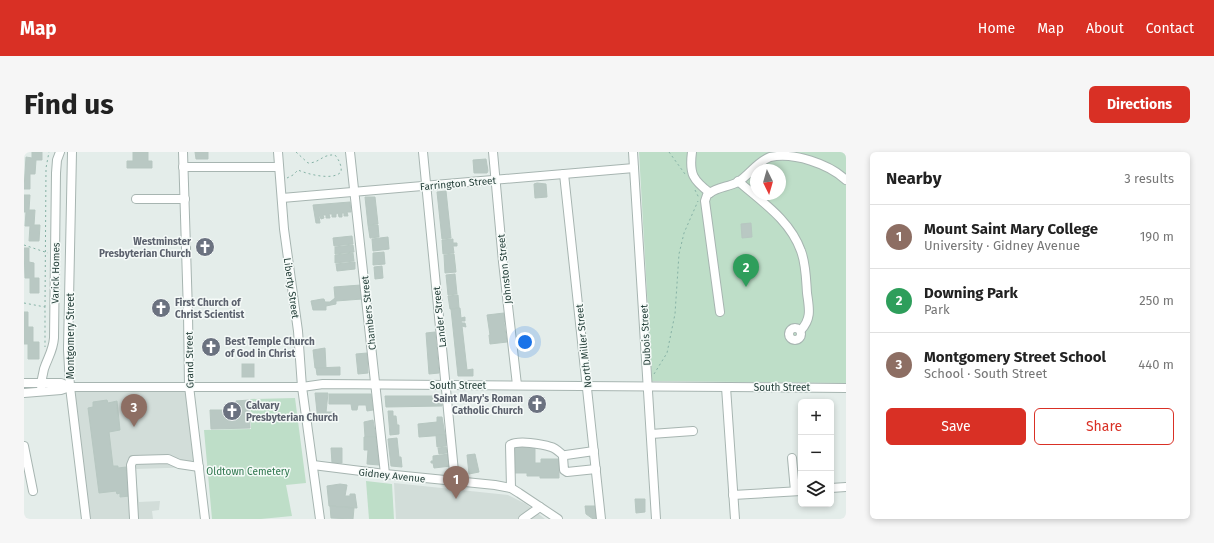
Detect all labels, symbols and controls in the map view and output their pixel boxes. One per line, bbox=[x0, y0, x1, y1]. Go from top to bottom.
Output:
text: Map bbox=[20, 17, 57, 40]
text: Home bbox=[978, 20, 1015, 37]
text: Map bbox=[1037, 20, 1064, 37]
text: About bbox=[1086, 20, 1124, 37]
text: Contact bbox=[1146, 20, 1194, 37]
button: Directions bbox=[1089, 86, 1190, 123]
text: Find us bbox=[24, 88, 114, 121]
north arrow bbox=[750, 164, 786, 200]
text: Nearby bbox=[886, 168, 941, 189]
text: 3 results bbox=[1124, 171, 1174, 186]
street label: Farrington Street bbox=[420, 175, 497, 193]
text: Mount Saint Mary College bbox=[924, 220, 1098, 238]
text: 1 bbox=[896, 229, 902, 244]
text: 190 m bbox=[1140, 229, 1174, 244]
street label: Johnston Street bbox=[495, 233, 515, 304]
place label: Westminster Presbyterian Church bbox=[99, 236, 192, 260]
church icon: Westminster Presbyterian Church bbox=[194, 236, 216, 258]
text: University · Gidney Avenue bbox=[924, 238, 1080, 253]
street label: Varick Homes bbox=[49, 242, 63, 304]
pin: 2 bbox=[733, 254, 759, 287]
street label: Liberty Street bbox=[281, 257, 301, 320]
street label: Chambers Street bbox=[359, 275, 379, 351]
text: Downing Park bbox=[924, 284, 1018, 302]
street label: Lander Street bbox=[431, 285, 449, 348]
street label: Montgomery Street bbox=[65, 292, 77, 379]
text: 2 bbox=[896, 293, 902, 308]
text: 250 m bbox=[1139, 293, 1174, 308]
church icon: First Church of Christ Scientist bbox=[150, 297, 172, 319]
place label: First Church of Christ Scientist bbox=[175, 297, 244, 321]
text: Park bbox=[924, 302, 950, 317]
street label: North Miller Street bbox=[574, 303, 594, 388]
street label: Dubois Street bbox=[638, 304, 654, 366]
street label: Grand Street bbox=[183, 331, 196, 389]
your location bbox=[515, 332, 535, 352]
church icon: Best Temple Church of God in Christ bbox=[200, 336, 222, 358]
place label: Best Temple Church of God in Christ bbox=[225, 336, 315, 360]
text: Montgomery Street School bbox=[924, 348, 1106, 366]
text: 3 bbox=[896, 357, 902, 372]
text: 440 m bbox=[1138, 357, 1174, 372]
text: School · South Street bbox=[924, 366, 1047, 381]
street label: South Street bbox=[430, 380, 487, 392]
street label: South Street bbox=[754, 382, 811, 394]
place label: Saint Mary's Roman Catholic Church bbox=[433, 393, 523, 417]
church icon: Saint Mary's Roman Catholic Church bbox=[526, 393, 548, 415]
pin: 3 bbox=[121, 394, 147, 427]
map controls bbox=[798, 399, 834, 507]
button: + bbox=[798, 399, 834, 435]
church icon: Calvary Presbyterian Church bbox=[221, 400, 243, 422]
place label: Calvary Presbyterian Church bbox=[246, 400, 338, 424]
button: Save bbox=[886, 408, 1026, 445]
button: Share bbox=[1034, 408, 1174, 445]
button: − bbox=[798, 435, 834, 471]
park label: Oldtown Cemetery bbox=[206, 466, 290, 478]
pin: 1 bbox=[443, 466, 469, 499]
street label: Gidney Avenue bbox=[358, 467, 426, 485]
button: layers bbox=[798, 471, 834, 507]

